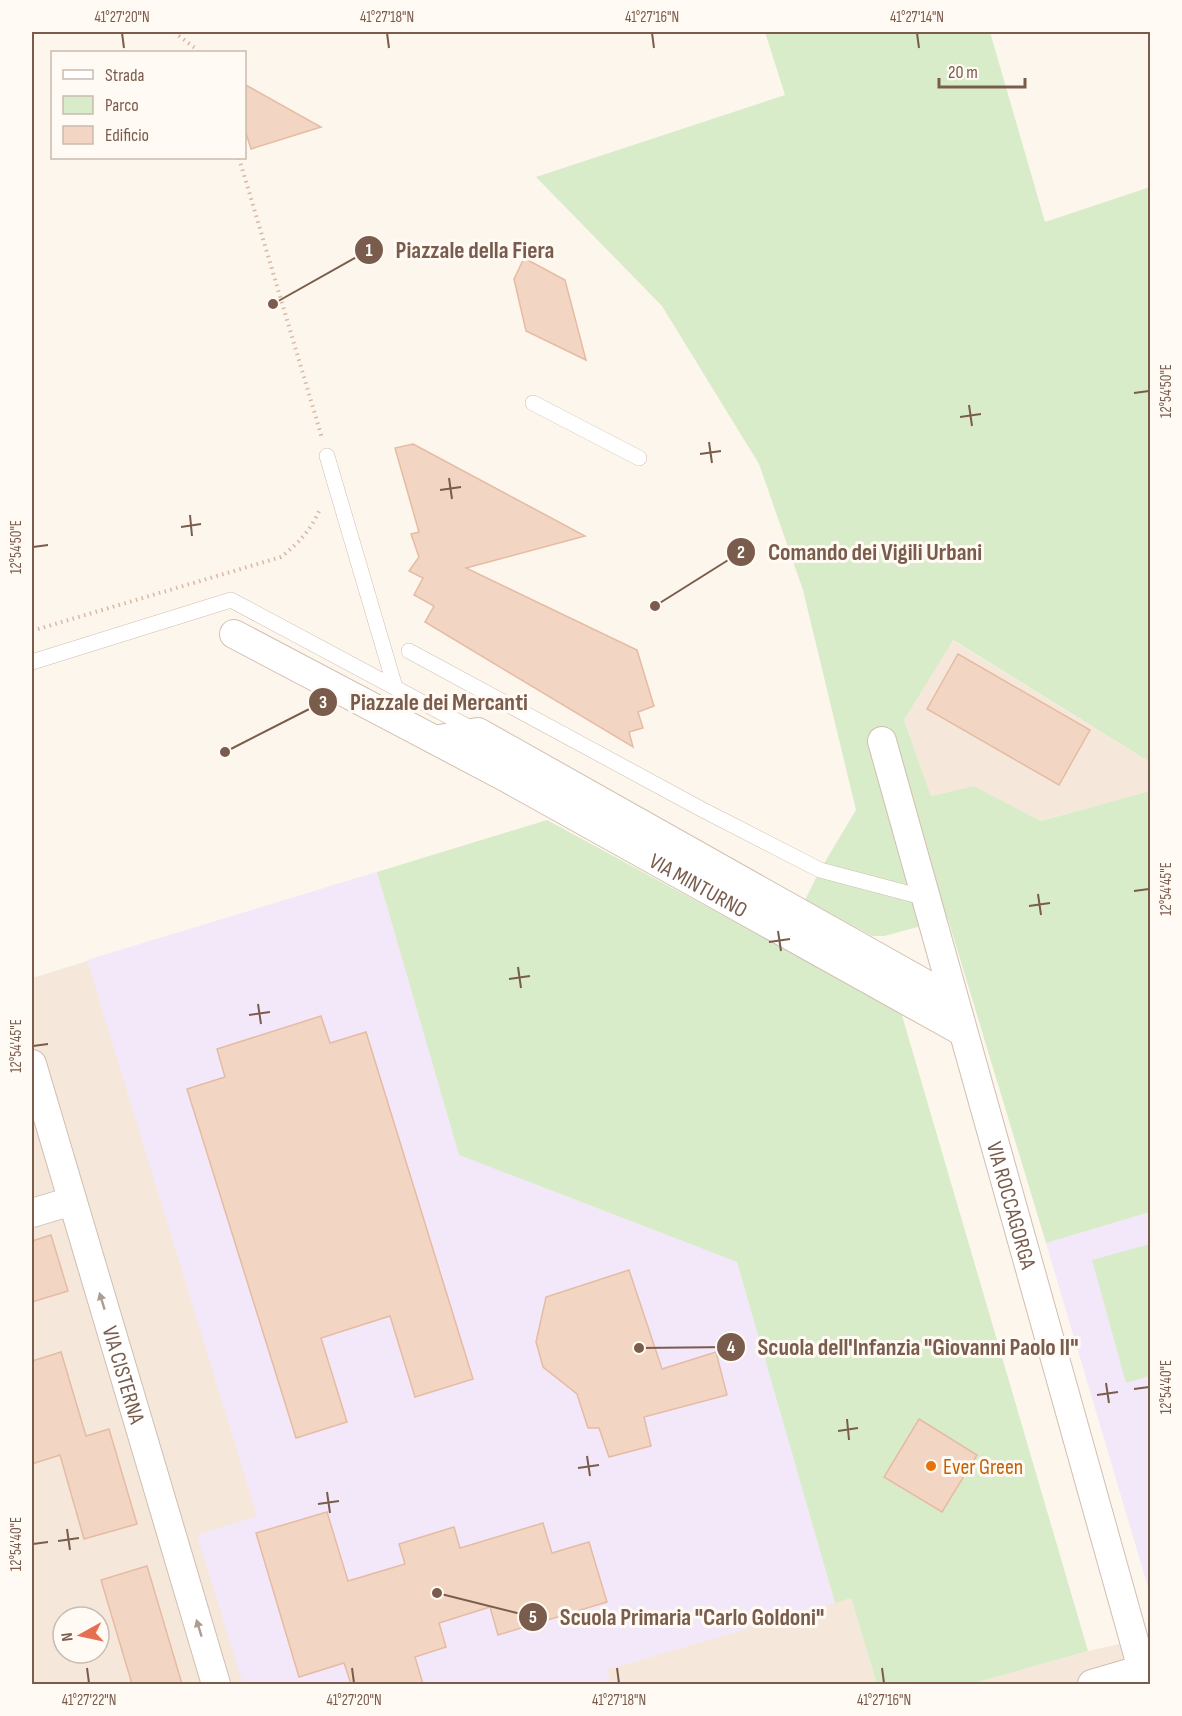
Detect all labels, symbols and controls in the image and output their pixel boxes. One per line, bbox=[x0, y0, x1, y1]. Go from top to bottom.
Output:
text: 41°27'20"N bbox=[94, 8, 150, 27]
text: 41°27'18"N bbox=[360, 8, 414, 27]
text: 41°27'16"N bbox=[625, 8, 679, 27]
text: 41°27'14"N bbox=[890, 8, 944, 27]
legend bbox=[51, 51, 246, 159]
scale bar bbox=[939, 51, 1024, 89]
text: 20 m bbox=[948, 62, 978, 83]
text: Strada bbox=[105, 65, 145, 86]
text: Parco bbox=[105, 95, 139, 116]
text: Edificio bbox=[105, 125, 149, 146]
callout: Piazzale della Fiera bbox=[354, 229, 566, 271]
text: Piazzale della Fiera bbox=[396, 236, 554, 265]
text: 1 bbox=[365, 240, 373, 261]
text: 12°54'50"E bbox=[1157, 364, 1176, 418]
text: 12°54'50"E bbox=[7, 520, 26, 574]
callout: Comando dei Vigili Urbani bbox=[726, 531, 994, 573]
text: Comando dei Vigili Urbani bbox=[768, 538, 982, 567]
text: 2 bbox=[737, 542, 745, 563]
callout: Piazzale dei Mercanti bbox=[308, 681, 540, 723]
text: Piazzale dei Mercanti bbox=[350, 688, 528, 717]
text: 3 bbox=[319, 692, 327, 713]
street label: VIA MINTURNO bbox=[644, 848, 752, 924]
text: 12°54'45"E bbox=[1157, 862, 1176, 916]
text: 12°54'45"E bbox=[7, 1019, 26, 1073]
street label: VIA ROCCAGORGA bbox=[980, 1139, 1041, 1273]
one-way arrow bbox=[97, 1292, 106, 1310]
street label: VIA CISTERNA bbox=[96, 1323, 150, 1428]
callout: Scuola dell'Infanzia "Giovanni Paolo II" bbox=[716, 1326, 1090, 1368]
text: Scuola dell'Infanzia "Giovanni Paolo II" bbox=[758, 1333, 1078, 1362]
text: 4 bbox=[727, 1337, 736, 1358]
text: 12°54'40"E bbox=[1157, 1360, 1176, 1414]
place label: Ever Green bbox=[943, 1454, 1023, 1481]
marker: Ever Green bbox=[924, 1459, 938, 1473]
text: 12°54'40"E bbox=[7, 1517, 26, 1571]
callout: Scuola Primaria "Carlo Goldoni" bbox=[518, 1596, 836, 1638]
text: Scuola Primaria "Carlo Goldoni" bbox=[560, 1603, 824, 1632]
north arrow bbox=[51, 1605, 111, 1665]
text: 5 bbox=[529, 1607, 537, 1628]
one-way arrow bbox=[194, 1619, 203, 1637]
text: N bbox=[58, 1631, 78, 1642]
text: 41°27'22"N bbox=[62, 1691, 116, 1710]
text: 41°27'20"N bbox=[326, 1691, 382, 1710]
text: 41°27'18"N bbox=[592, 1691, 646, 1710]
text: 41°27'16"N bbox=[857, 1691, 911, 1710]

